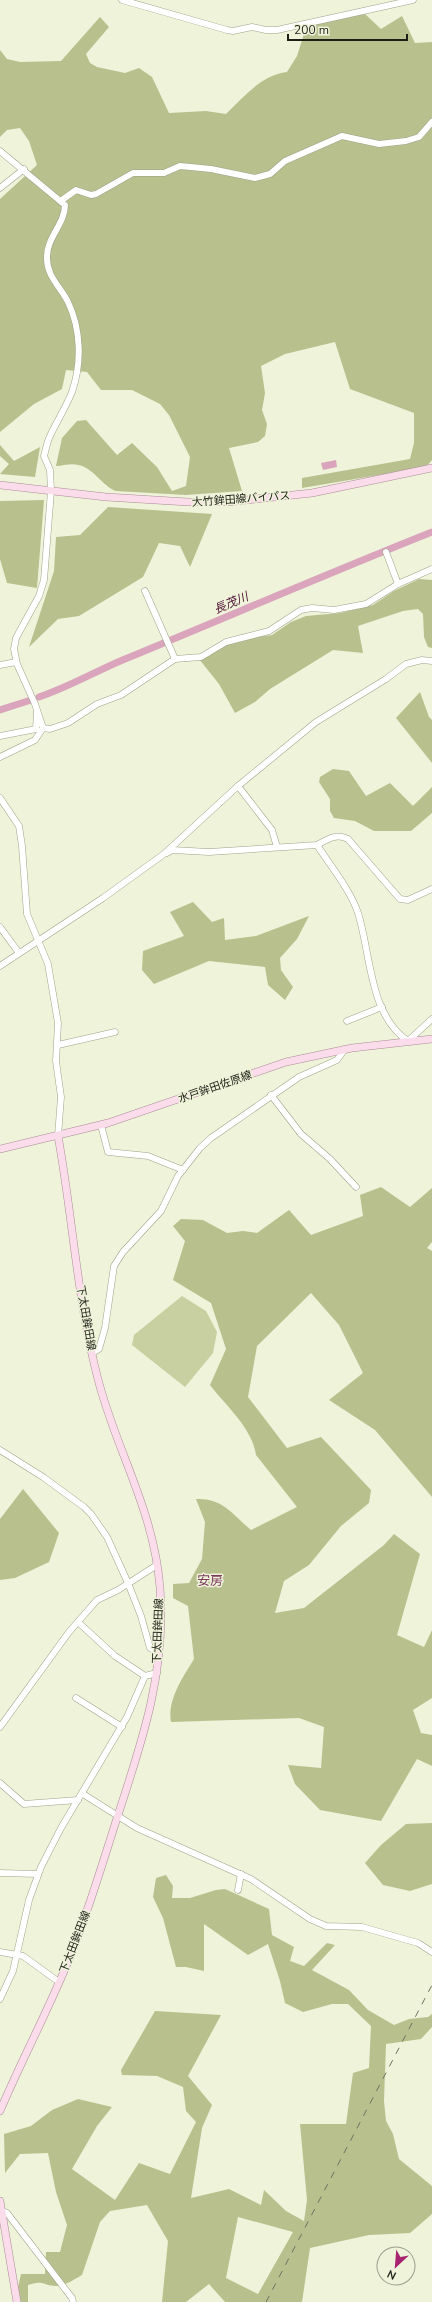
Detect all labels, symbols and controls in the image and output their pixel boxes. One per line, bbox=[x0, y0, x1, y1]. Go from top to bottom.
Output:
scale bar bbox=[288, 16, 407, 42]
text: 200 m bbox=[294, 22, 329, 38]
street label: 大竹鉾田線バイパス bbox=[191, 488, 291, 510]
water label: 長茂川 bbox=[211, 588, 253, 617]
street label: 水戸鉾田佐原線 bbox=[176, 1067, 254, 1107]
street label: 下太田鉾田線 bbox=[73, 1284, 99, 1352]
district label: 安房 bbox=[197, 1572, 223, 1590]
street label: 下太田鉾田線 bbox=[149, 1598, 167, 1664]
street label: 下太田鉾田線 bbox=[56, 1909, 94, 1975]
north arrow bbox=[376, 2246, 416, 2286]
text: N bbox=[385, 2266, 399, 2283]

